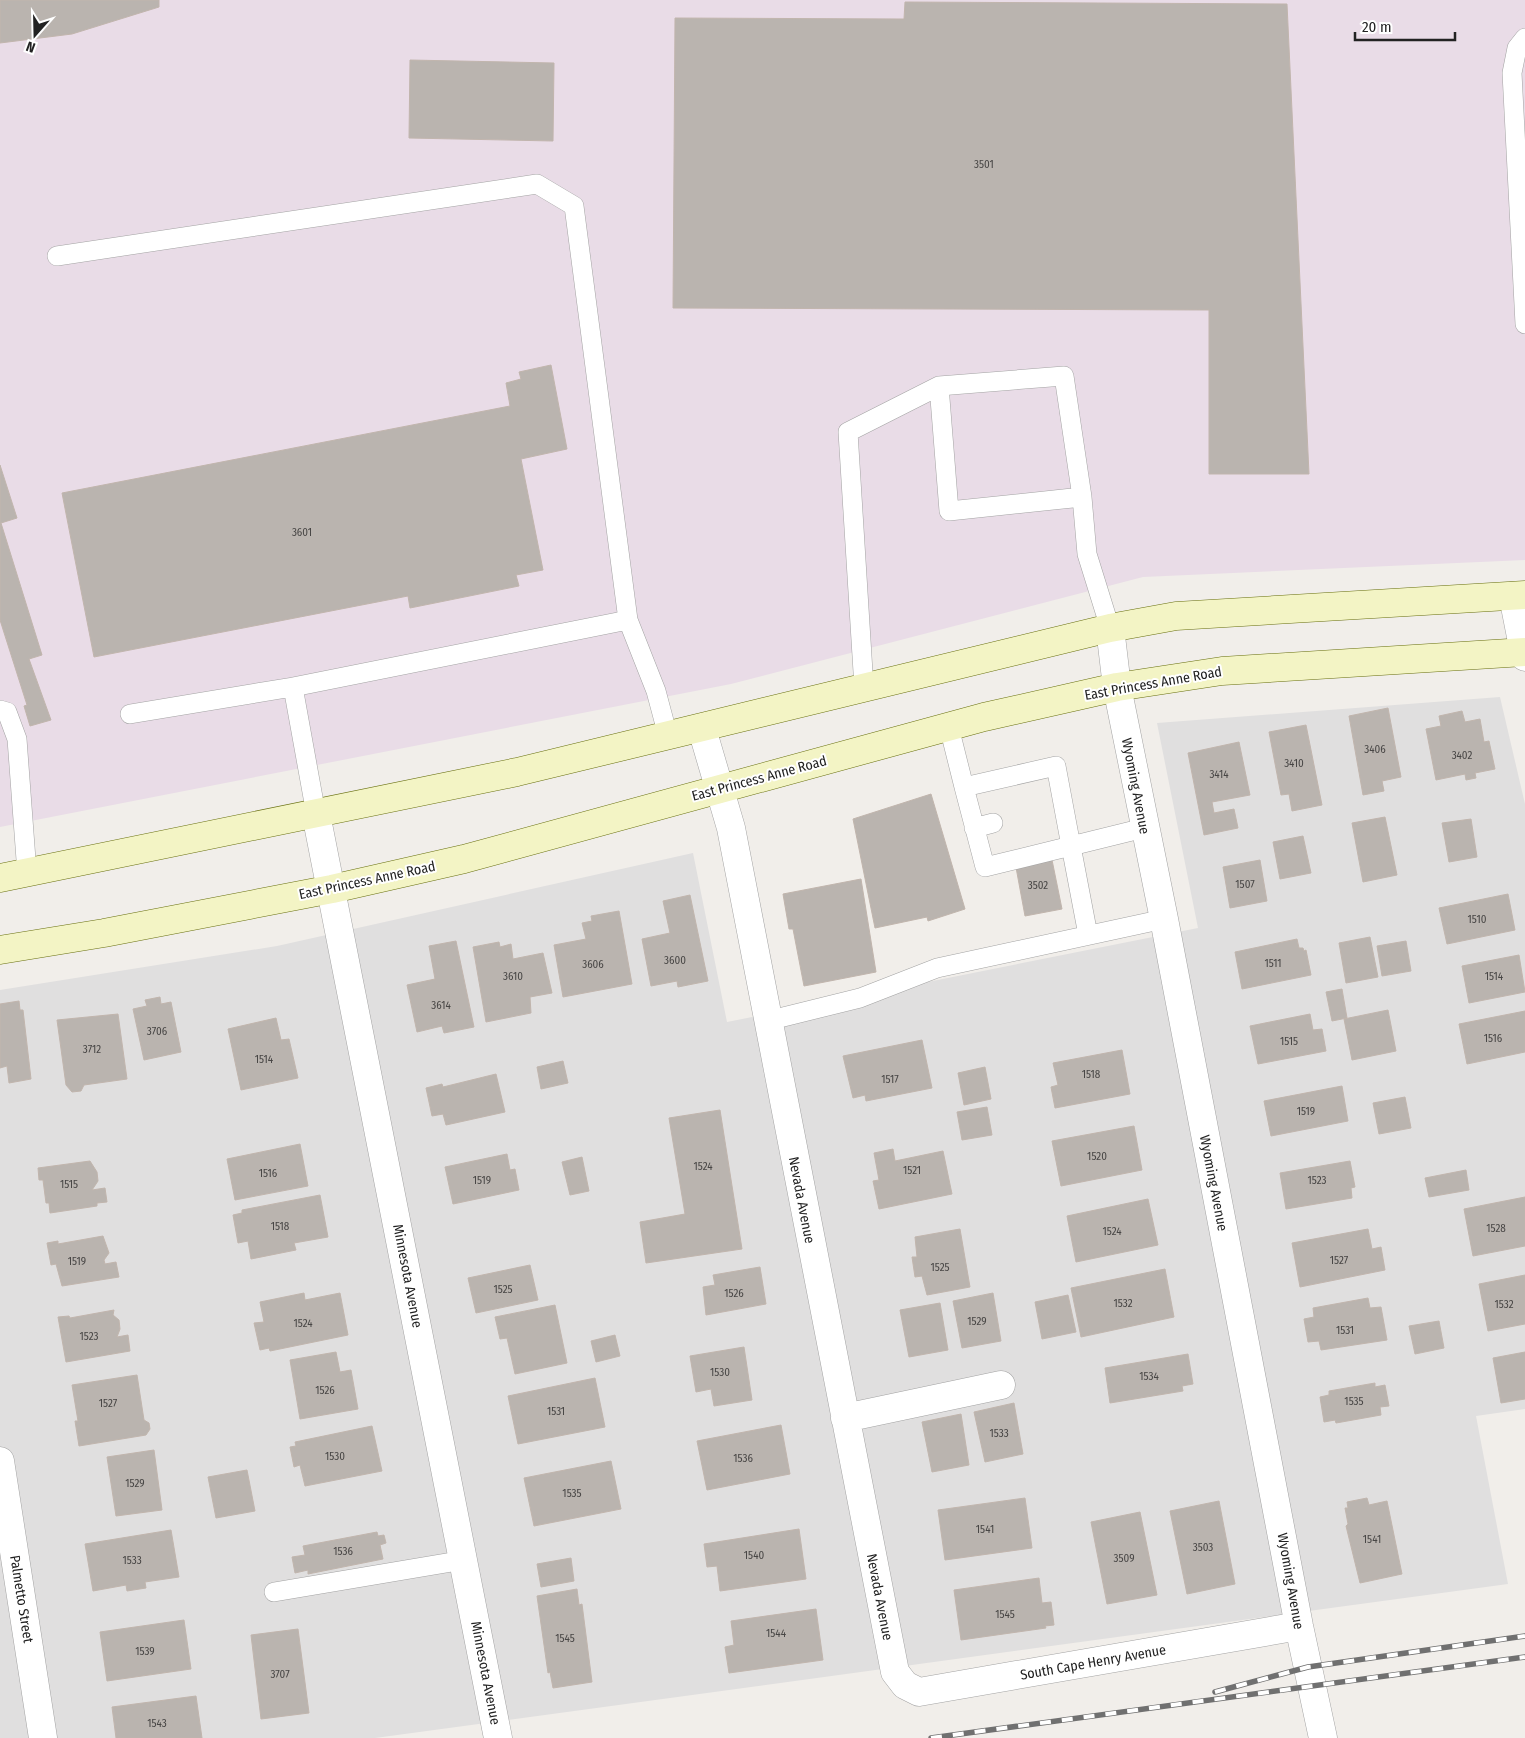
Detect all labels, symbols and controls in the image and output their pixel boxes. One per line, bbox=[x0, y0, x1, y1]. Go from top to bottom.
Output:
north arrow bbox=[10, 10, 60, 60]
scale bar bbox=[1355, 10, 1455, 42]
text: 20 m bbox=[1362, 18, 1392, 36]
text: N bbox=[24, 37, 38, 56]
house number: 3501 bbox=[974, 158, 994, 171]
house number: 3601 bbox=[292, 526, 312, 539]
street label: East Princess Anne Road bbox=[1083, 663, 1223, 704]
street label: Wyoming Avenue bbox=[1118, 737, 1153, 836]
house number: 3406 bbox=[1364, 743, 1386, 756]
house number: 3402 bbox=[1452, 749, 1472, 762]
street label: East Princess Anne Road bbox=[690, 752, 828, 805]
house number: 3410 bbox=[1284, 757, 1304, 770]
house number: 3414 bbox=[1209, 768, 1229, 781]
street label: East Princess Anne Road bbox=[297, 858, 437, 903]
house number: 1507 bbox=[1235, 878, 1255, 891]
house number: 3502 bbox=[1028, 879, 1048, 892]
house number: 1510 bbox=[1468, 913, 1487, 926]
house number: 3600 bbox=[664, 954, 686, 967]
house number: 1511 bbox=[1264, 957, 1282, 970]
house number: 3606 bbox=[582, 958, 604, 971]
house number: 3610 bbox=[503, 970, 523, 983]
house number: 1514 bbox=[1485, 970, 1504, 983]
house number: 3614 bbox=[431, 999, 451, 1012]
house number: 3706 bbox=[147, 1025, 168, 1038]
house number: 1516 bbox=[1484, 1032, 1503, 1045]
house number: 1515 bbox=[1280, 1035, 1298, 1048]
house number: 3712 bbox=[83, 1043, 101, 1056]
house number: 1514 bbox=[255, 1053, 274, 1066]
house number: 1518 bbox=[1082, 1068, 1101, 1081]
house number: 1517 bbox=[881, 1073, 899, 1086]
house number: 1519 bbox=[1297, 1105, 1315, 1118]
street label: Wyoming Avenue bbox=[1196, 1134, 1231, 1233]
house number: 1520 bbox=[1087, 1150, 1107, 1163]
street label: Nevada Avenue bbox=[785, 1155, 818, 1245]
house number: 1524 bbox=[693, 1160, 713, 1173]
house number: 1521 bbox=[903, 1164, 921, 1177]
house number: 1516 bbox=[259, 1167, 278, 1180]
house number: 1519 bbox=[473, 1174, 491, 1187]
house number: 1523 bbox=[1307, 1174, 1327, 1187]
house number: 1515 bbox=[60, 1178, 78, 1191]
house number: 1518 bbox=[271, 1220, 290, 1233]
house number: 1528 bbox=[1486, 1222, 1506, 1235]
street label: Minnesota Avenue bbox=[389, 1223, 426, 1329]
house number: 1524 bbox=[1102, 1225, 1122, 1238]
house number: 1527 bbox=[1330, 1254, 1349, 1267]
house number: 1519 bbox=[68, 1255, 86, 1268]
house number: 1525 bbox=[930, 1261, 950, 1274]
house number: 1525 bbox=[493, 1283, 513, 1296]
house number: 1526 bbox=[724, 1287, 744, 1300]
house number: 1532 bbox=[1114, 1297, 1133, 1310]
house number: 1532 bbox=[1495, 1298, 1514, 1311]
house number: 1529 bbox=[967, 1315, 987, 1328]
house number: 1524 bbox=[293, 1317, 313, 1330]
house number: 1531 bbox=[1336, 1324, 1354, 1337]
house number: 1523 bbox=[79, 1330, 99, 1343]
house number: 1530 bbox=[710, 1366, 730, 1379]
house number: 1534 bbox=[1139, 1370, 1159, 1383]
house number: 1526 bbox=[315, 1384, 335, 1397]
house number: 1535 bbox=[1344, 1395, 1364, 1408]
house number: 1527 bbox=[99, 1397, 118, 1410]
house number: 1531 bbox=[547, 1405, 565, 1418]
house number: 1533 bbox=[989, 1427, 1009, 1440]
house number: 1530 bbox=[325, 1450, 345, 1463]
house number: 1536 bbox=[733, 1452, 753, 1465]
house number: 1529 bbox=[125, 1477, 145, 1490]
house number: 1535 bbox=[562, 1487, 582, 1500]
house number: 1541 bbox=[976, 1523, 994, 1536]
street label: Wyoming Avenue bbox=[1274, 1532, 1307, 1631]
house number: 1541 bbox=[1363, 1533, 1381, 1546]
house number: 3503 bbox=[1193, 1541, 1213, 1554]
house number: 1536 bbox=[333, 1545, 353, 1558]
house number: 1540 bbox=[744, 1549, 764, 1562]
street label: Nevada Avenue bbox=[863, 1552, 896, 1642]
house number: 3509 bbox=[1114, 1552, 1135, 1565]
street label: Palmetto Street bbox=[6, 1554, 37, 1645]
house number: 1533 bbox=[122, 1554, 142, 1567]
house number: 1545 bbox=[995, 1608, 1015, 1621]
street label: Minnesota Avenue bbox=[467, 1620, 504, 1726]
house number: 1544 bbox=[766, 1627, 787, 1640]
house number: 1545 bbox=[555, 1632, 575, 1645]
street label: South Cape Henry Avenue bbox=[1019, 1641, 1167, 1684]
house number: 1539 bbox=[135, 1645, 155, 1658]
house number: 3707 bbox=[270, 1668, 290, 1681]
house number: 1543 bbox=[147, 1717, 167, 1730]

